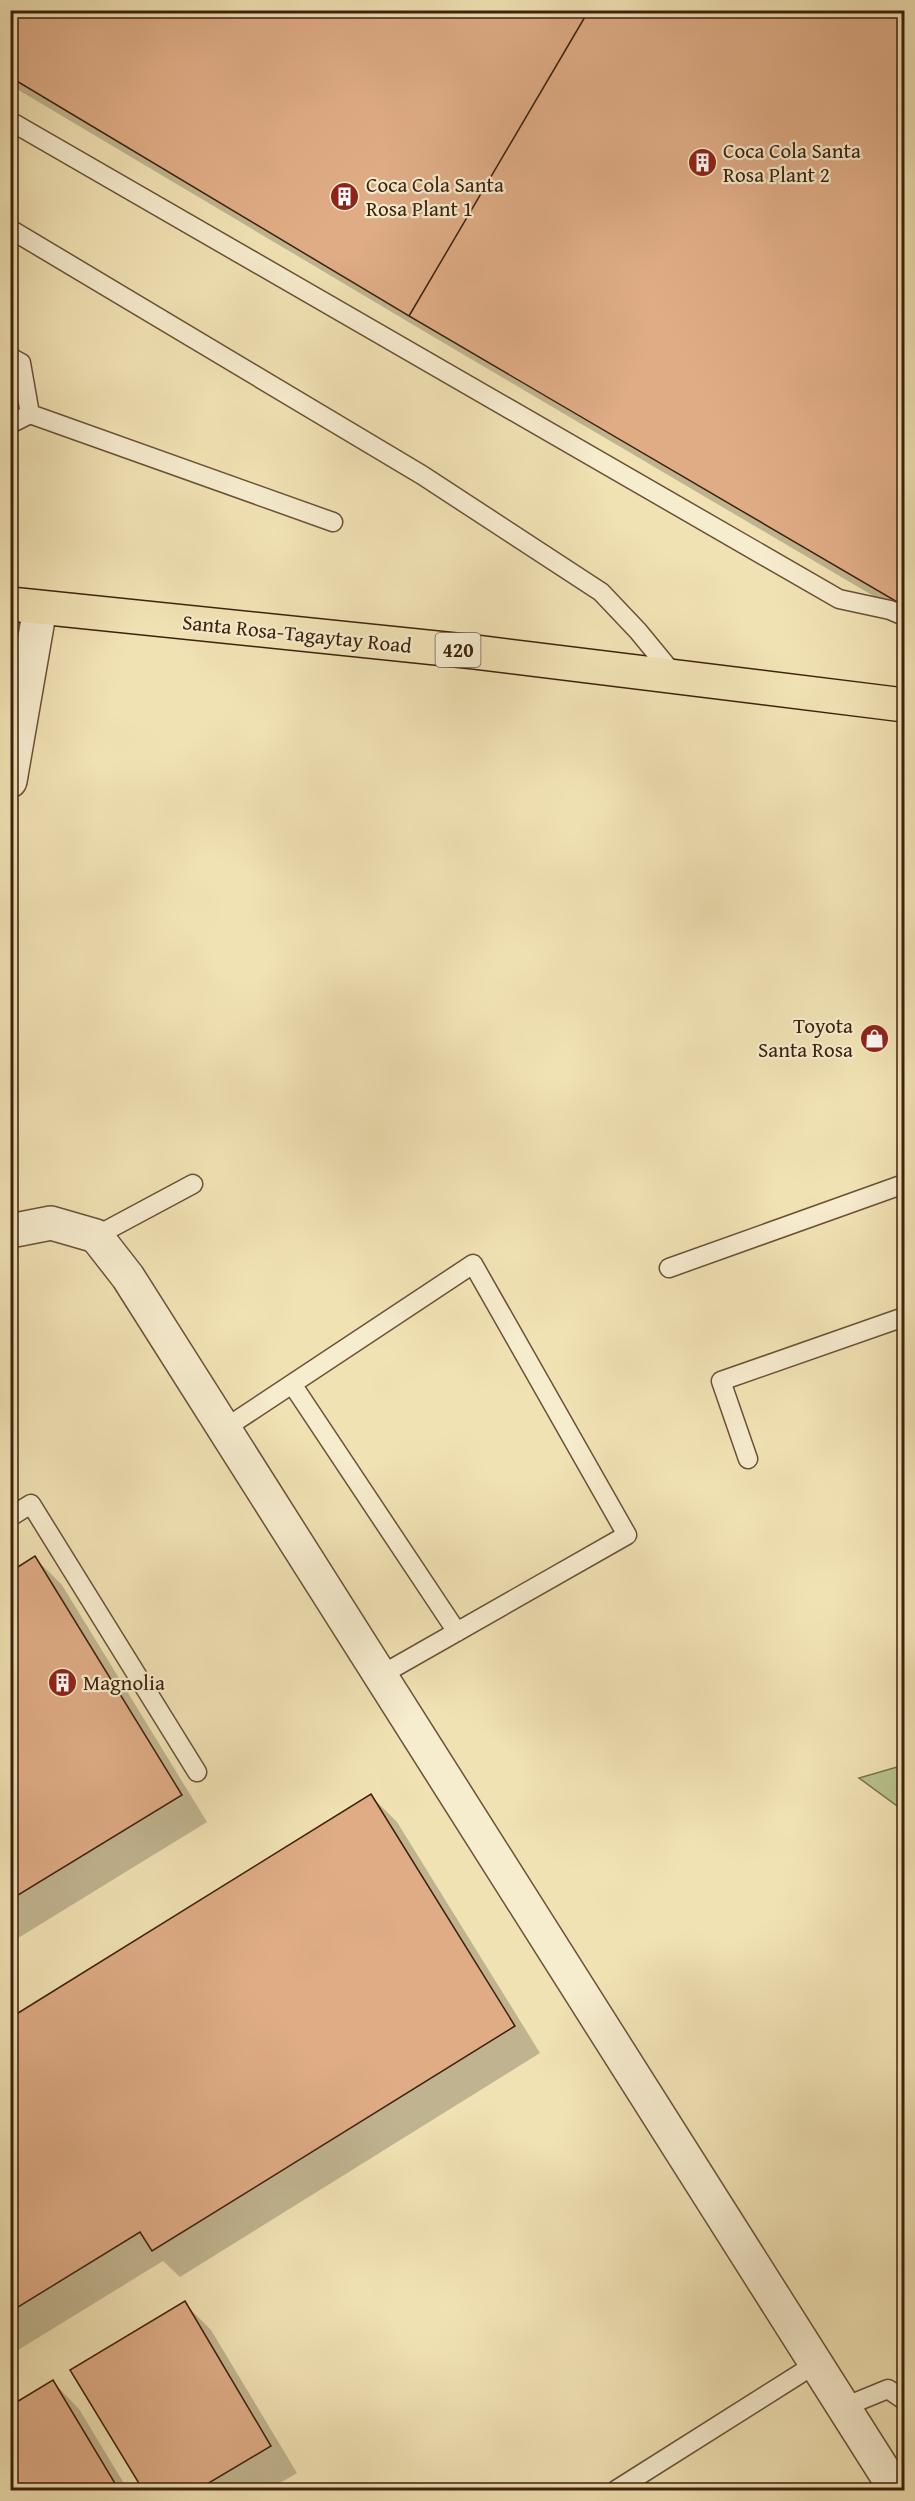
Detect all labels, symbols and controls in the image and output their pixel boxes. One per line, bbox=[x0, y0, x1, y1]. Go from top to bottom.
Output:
place label: Coca Cola Santa Rosa Plant 2 bbox=[723, 135, 861, 190]
building icon: Coca Cola Santa Rosa Plant 2 bbox=[686, 147, 718, 179]
place label: Coca Cola Santa Rosa Plant 1 bbox=[366, 169, 504, 224]
building icon: Coca Cola Santa Rosa Plant 1 bbox=[329, 181, 361, 213]
street label: Santa Rosa-Tagaytay Road bbox=[181, 606, 414, 661]
road number: 420 bbox=[436, 633, 480, 667]
place label: Toyota Santa Rosa bbox=[758, 1010, 853, 1065]
shop icon: Toyota Santa Rosa bbox=[858, 1022, 890, 1054]
building icon: Magnolia bbox=[46, 1667, 78, 1699]
place label: Magnolia bbox=[83, 1667, 165, 1698]

